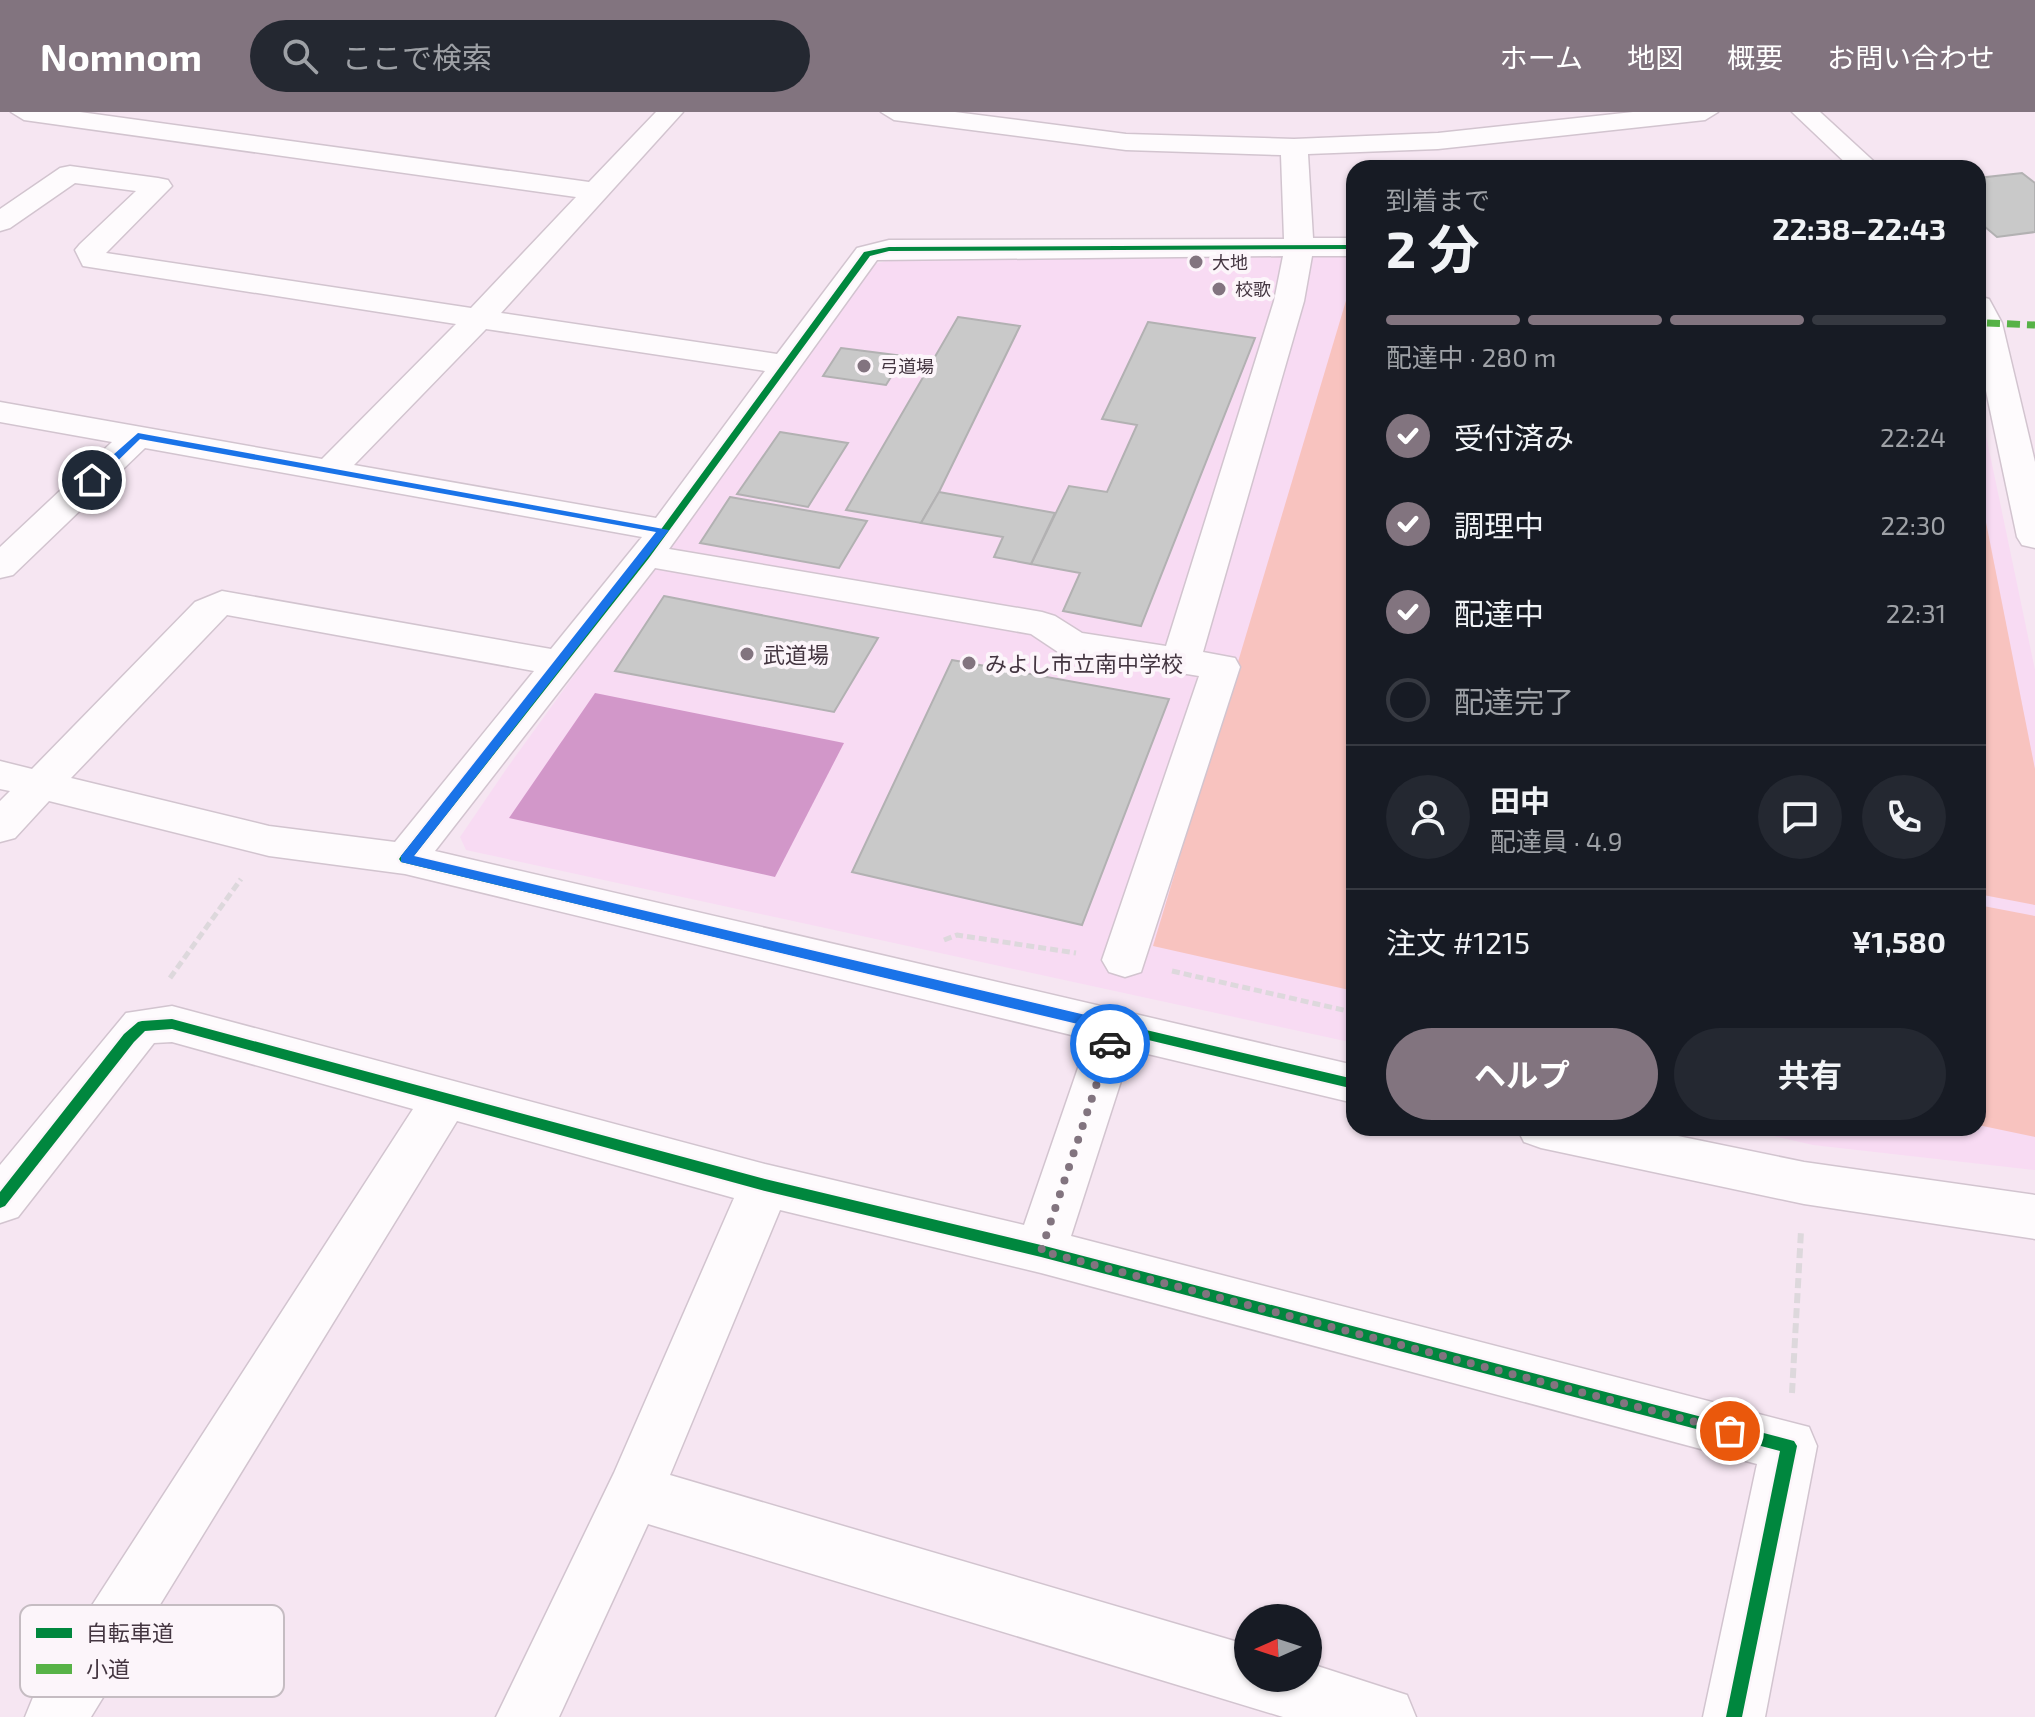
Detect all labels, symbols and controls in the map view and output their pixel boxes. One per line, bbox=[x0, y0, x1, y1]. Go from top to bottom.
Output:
search box bbox=[250, 20, 810, 92]
text: Nomnom bbox=[40, 33, 202, 79]
icon: search bbox=[278, 34, 322, 78]
text: ここで検索 bbox=[342, 39, 492, 75]
text: ホーム bbox=[1500, 40, 1583, 74]
text: 地図 bbox=[1627, 40, 1683, 74]
text: 概要 bbox=[1727, 40, 1783, 74]
text: お問い合わせ bbox=[1827, 40, 1995, 74]
text: 到着まで bbox=[1386, 184, 1490, 215]
text: 22:38–22:43 bbox=[1772, 210, 1946, 246]
text: 2 分 bbox=[1386, 216, 1479, 278]
place label: 大地 bbox=[1212, 251, 1248, 273]
marker: 大地 bbox=[1187, 253, 1205, 271]
place label: 校歌 bbox=[1235, 278, 1271, 300]
marker: 校歌 bbox=[1210, 280, 1228, 298]
text: 配達中 · 280 m bbox=[1386, 341, 1556, 372]
place label: 弓道場 bbox=[880, 355, 934, 377]
marker: 弓道場 bbox=[855, 357, 873, 375]
icon: check bbox=[1386, 414, 1430, 458]
text: 受付済み bbox=[1454, 419, 1574, 455]
text: 22:24 bbox=[1880, 421, 1946, 452]
pin bbox=[58, 446, 126, 514]
icon: home bbox=[70, 458, 114, 502]
icon: check bbox=[1386, 502, 1430, 546]
text: 調理中 bbox=[1454, 507, 1544, 543]
text: 22:30 bbox=[1881, 509, 1946, 540]
icon: check bbox=[1386, 590, 1430, 634]
text: 配達中 bbox=[1454, 595, 1544, 631]
text: 22:31 bbox=[1886, 597, 1946, 628]
place label: 武道場 bbox=[763, 641, 829, 667]
marker: 武道場 bbox=[738, 645, 756, 663]
place label: みよし市立南中学校 bbox=[985, 650, 1183, 676]
marker: みよし市立南中学校 bbox=[960, 654, 978, 672]
text: 配達完了 bbox=[1454, 683, 1574, 719]
button: person bbox=[1386, 775, 1470, 859]
button: chat bbox=[1758, 775, 1842, 859]
button: phone bbox=[1862, 775, 1946, 859]
text: 田中 bbox=[1490, 782, 1550, 818]
text: 配達員 · 4.9 bbox=[1490, 825, 1623, 856]
text: ¥1,580 bbox=[1852, 923, 1946, 959]
text: 注文 #1215 bbox=[1386, 924, 1530, 960]
courier bbox=[1070, 1004, 1150, 1084]
icon: car bbox=[1088, 1022, 1132, 1066]
button: ヘルプ bbox=[1386, 1028, 1658, 1120]
button: 共有 bbox=[1674, 1028, 1946, 1120]
pin bbox=[1696, 1397, 1764, 1465]
icon: bag bbox=[1708, 1409, 1752, 1453]
north arrow bbox=[1234, 1604, 1322, 1692]
map controls bbox=[1234, 1604, 1322, 1692]
legend bbox=[20, 1605, 284, 1697]
text: 自転車道 bbox=[86, 1619, 174, 1645]
text: 小道 bbox=[86, 1655, 130, 1681]

